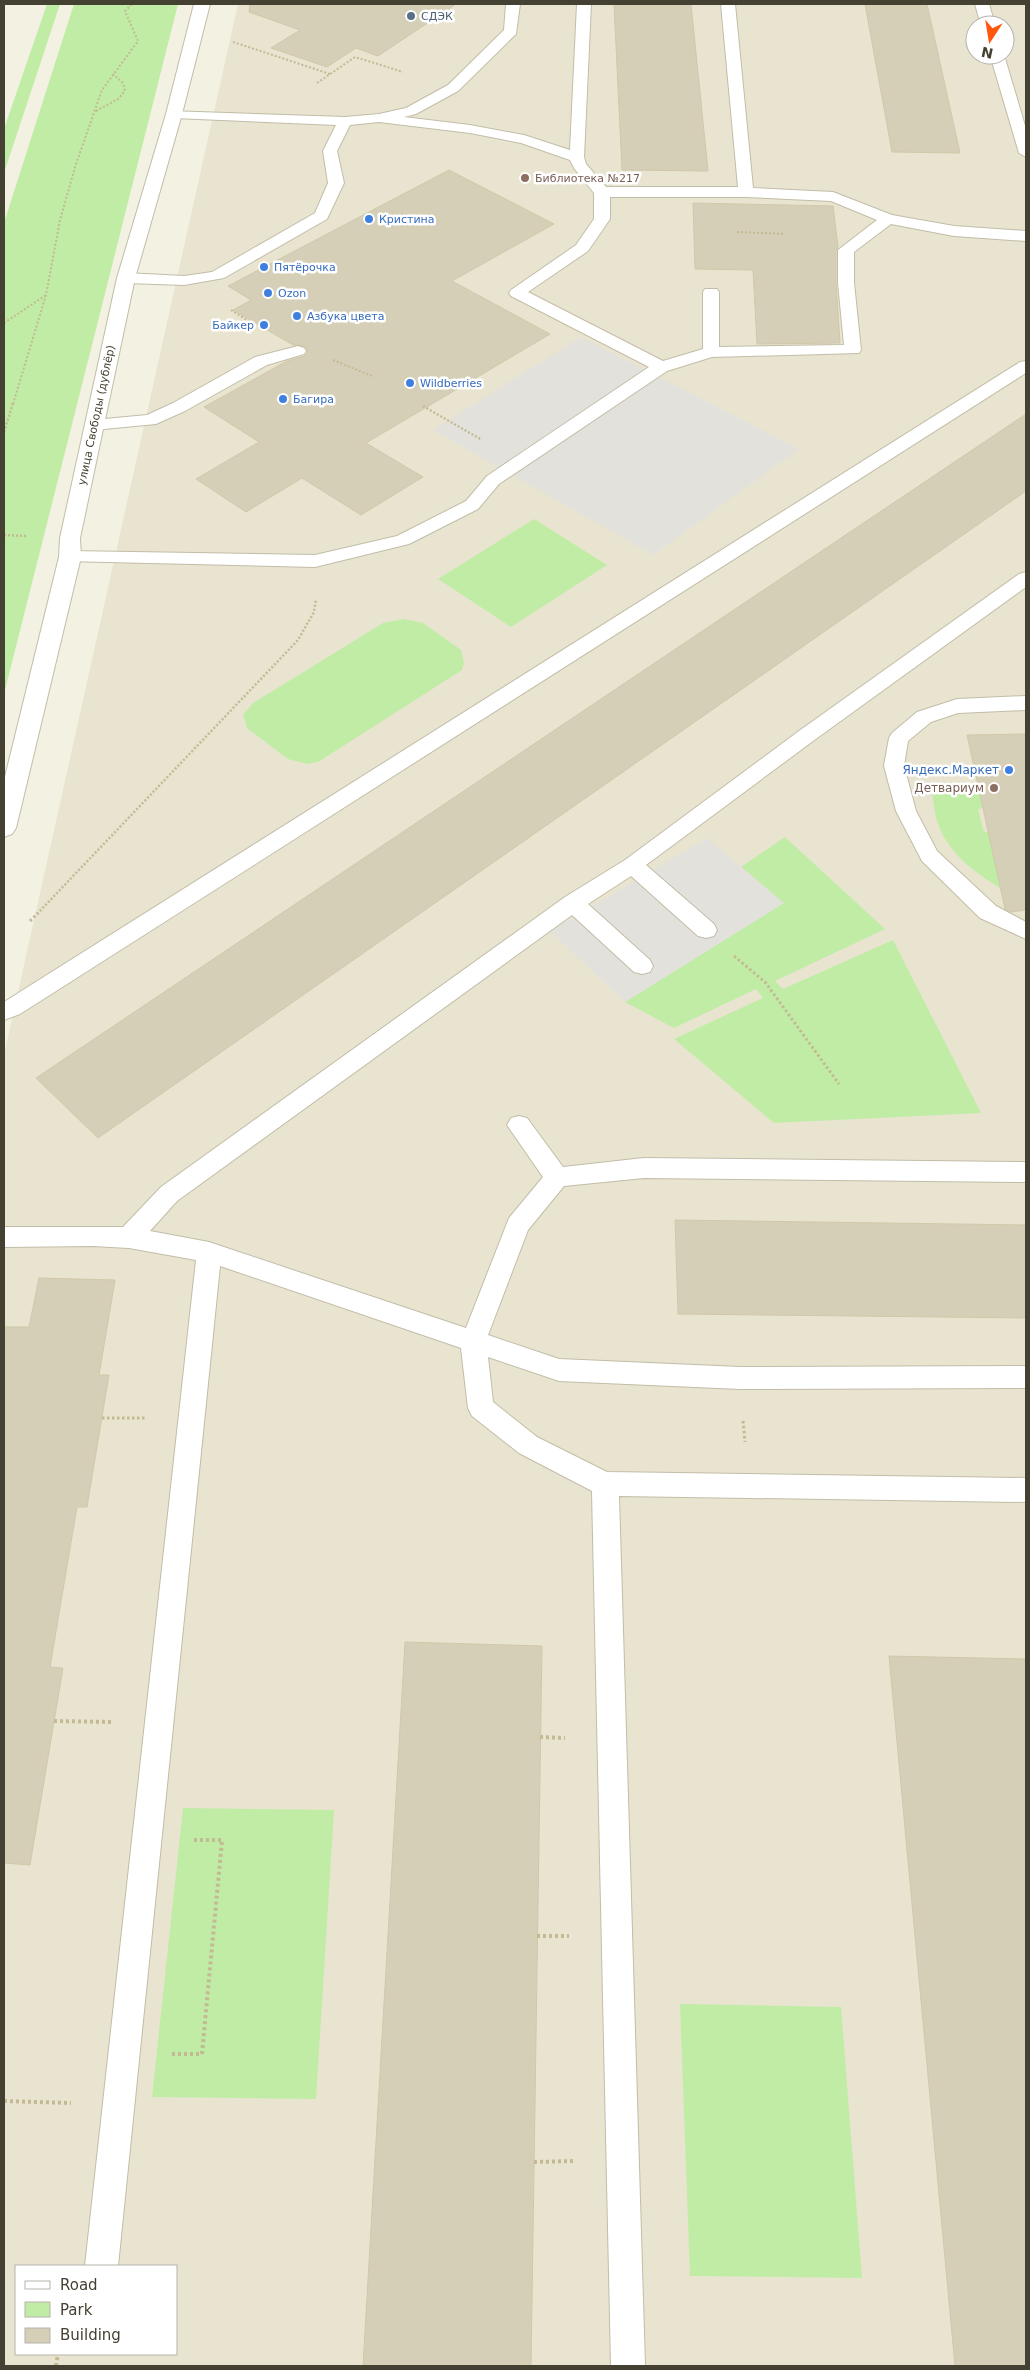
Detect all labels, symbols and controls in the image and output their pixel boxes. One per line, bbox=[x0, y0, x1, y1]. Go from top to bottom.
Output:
marker: СДЭК bbox=[405, 10, 417, 22]
place label: СДЭК bbox=[421, 10, 453, 23]
north arrow bbox=[965, 15, 1015, 65]
text: N bbox=[980, 44, 995, 62]
marker: Библиотека №217 bbox=[519, 172, 531, 184]
place label: Библиотека №217 bbox=[535, 172, 640, 185]
marker: Кристина bbox=[363, 213, 375, 225]
place label: Кристина bbox=[379, 213, 434, 226]
marker: Пятёрочка bbox=[258, 261, 270, 273]
place label: Пятёрочка bbox=[274, 261, 336, 274]
marker: Ozon bbox=[262, 287, 274, 299]
place label: Ozon bbox=[278, 287, 306, 300]
marker: Азбука цвета bbox=[291, 310, 303, 322]
place label: Азбука цвета bbox=[307, 310, 384, 323]
place label: Байкер bbox=[212, 319, 254, 332]
marker: Байкер bbox=[258, 319, 270, 331]
street label: улица Свободы (дублёр) bbox=[75, 344, 118, 486]
marker: Wildberries bbox=[404, 377, 416, 389]
place label: Wildberries bbox=[420, 377, 482, 390]
marker: Багира bbox=[277, 393, 289, 405]
place label: Багира bbox=[293, 393, 334, 406]
place label: Яндекс.Маркет bbox=[903, 763, 999, 777]
marker: Яндекс.Маркет bbox=[1003, 764, 1015, 776]
place label: Детвариум bbox=[914, 781, 984, 795]
marker: Детвариум bbox=[988, 782, 1000, 794]
legend bbox=[15, 2265, 178, 2355]
text: Road bbox=[60, 2276, 98, 2294]
text: Park bbox=[60, 2301, 93, 2319]
text: Building bbox=[60, 2326, 121, 2344]

